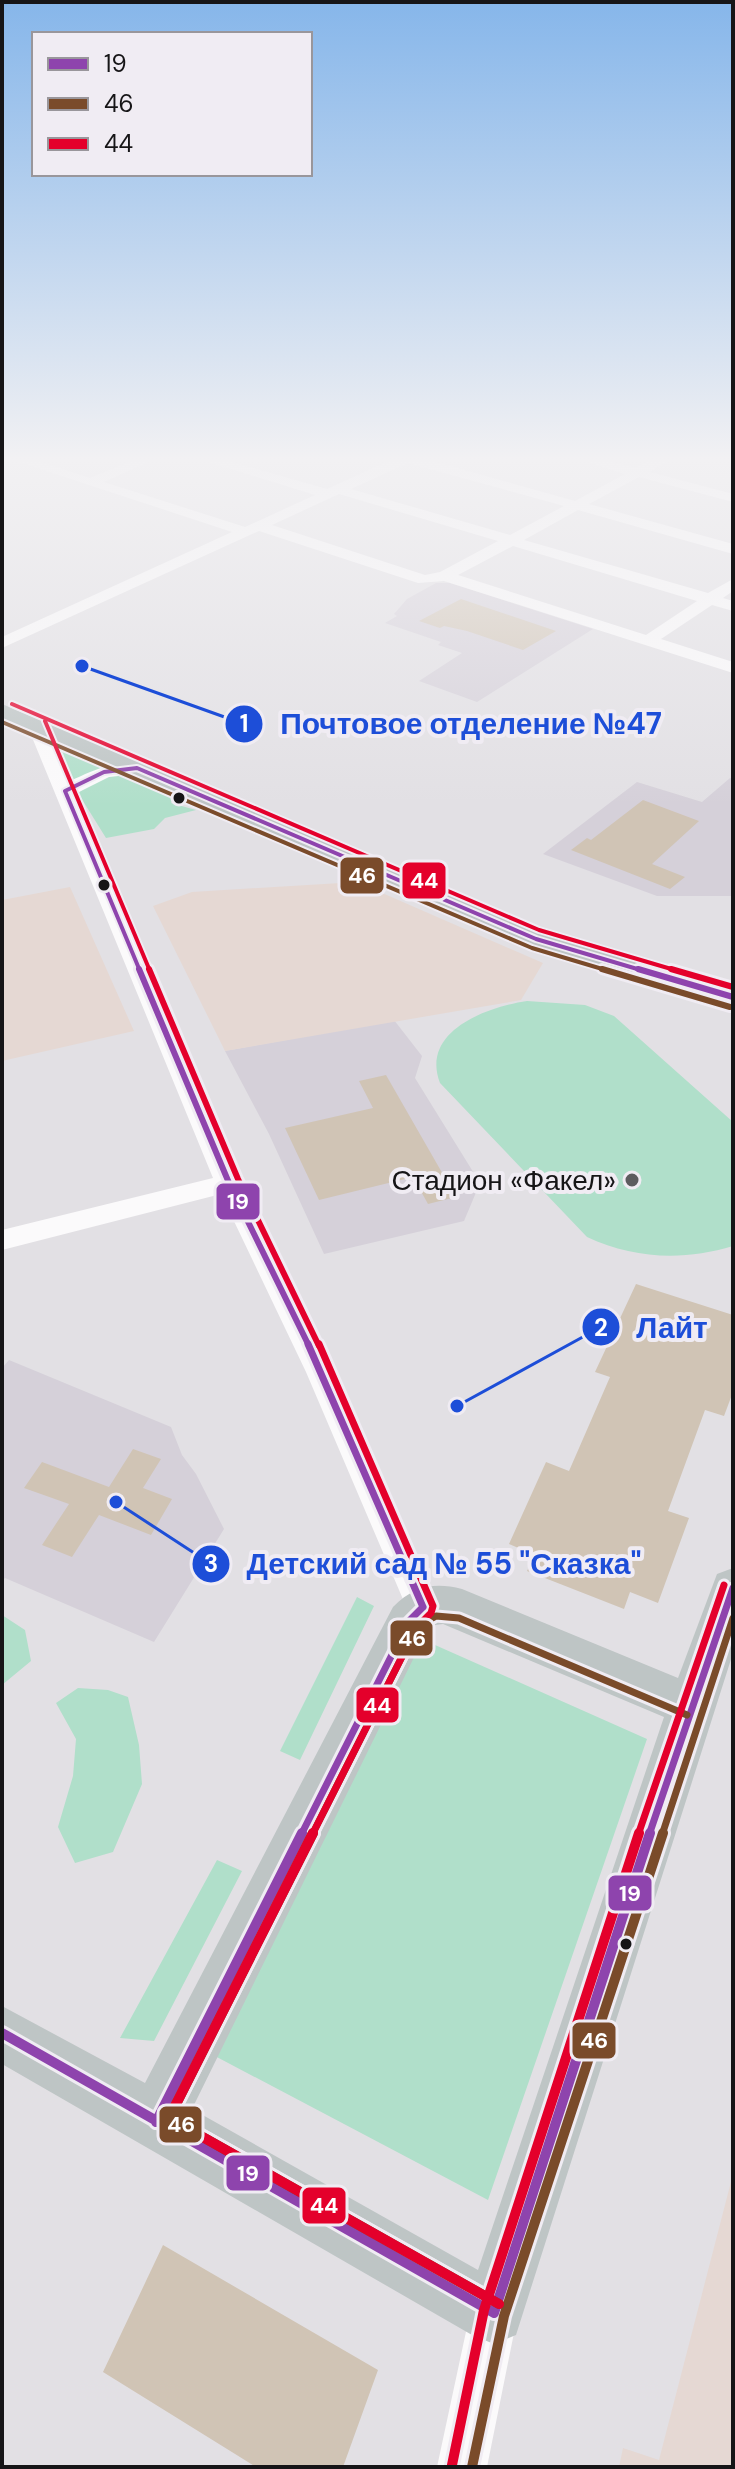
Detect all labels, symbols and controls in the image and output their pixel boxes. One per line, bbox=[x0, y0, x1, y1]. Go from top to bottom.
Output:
legend bbox=[32, 32, 312, 176]
text: 19 bbox=[104, 48, 127, 79]
text: 46 bbox=[104, 88, 134, 119]
text: 44 bbox=[104, 128, 133, 159]
callout: Почтовое отделение №47 bbox=[224, 697, 678, 751]
text: Почтовое отделение №47 bbox=[280, 704, 662, 743]
text: 1 bbox=[240, 708, 248, 739]
unlabelled marker bbox=[171, 790, 187, 806]
line badge: 46 bbox=[339, 856, 385, 895]
text: 46 bbox=[348, 861, 376, 890]
line badge: 44 bbox=[401, 861, 447, 900]
text: 44 bbox=[410, 866, 438, 895]
unlabelled marker bbox=[96, 877, 112, 893]
place label: Стадион «Факел» bbox=[392, 1162, 616, 1199]
marker: Стадион «Факел» bbox=[623, 1171, 641, 1189]
line badge: 19 bbox=[215, 1182, 261, 1221]
text: 19 bbox=[227, 1187, 249, 1216]
callout: Лайт bbox=[581, 1300, 724, 1354]
text: Лайт bbox=[636, 1308, 708, 1347]
text: 2 bbox=[594, 1312, 608, 1343]
callout: Детский сад № 55 "Сказка" bbox=[191, 1537, 658, 1591]
text: Детский сад № 55 "Сказка" bbox=[246, 1544, 642, 1583]
text: 3 bbox=[204, 1548, 218, 1579]
line badge: 46 bbox=[389, 1619, 434, 1657]
text: 46 bbox=[398, 1624, 426, 1653]
line badge: 44 bbox=[355, 1686, 400, 1724]
text: 44 bbox=[363, 1691, 391, 1720]
line badge: 19 bbox=[607, 1874, 653, 1912]
text: 19 bbox=[619, 1879, 641, 1908]
unlabelled marker bbox=[618, 1936, 634, 1952]
line badge: 46 bbox=[571, 2021, 617, 2060]
text: 46 bbox=[580, 2026, 608, 2055]
line badge: 46 bbox=[158, 2105, 203, 2144]
text: 46 bbox=[167, 2110, 195, 2139]
line badge: 19 bbox=[225, 2154, 271, 2192]
text: 19 bbox=[237, 2159, 259, 2188]
line badge: 44 bbox=[301, 2186, 347, 2225]
text: 44 bbox=[310, 2191, 338, 2220]

